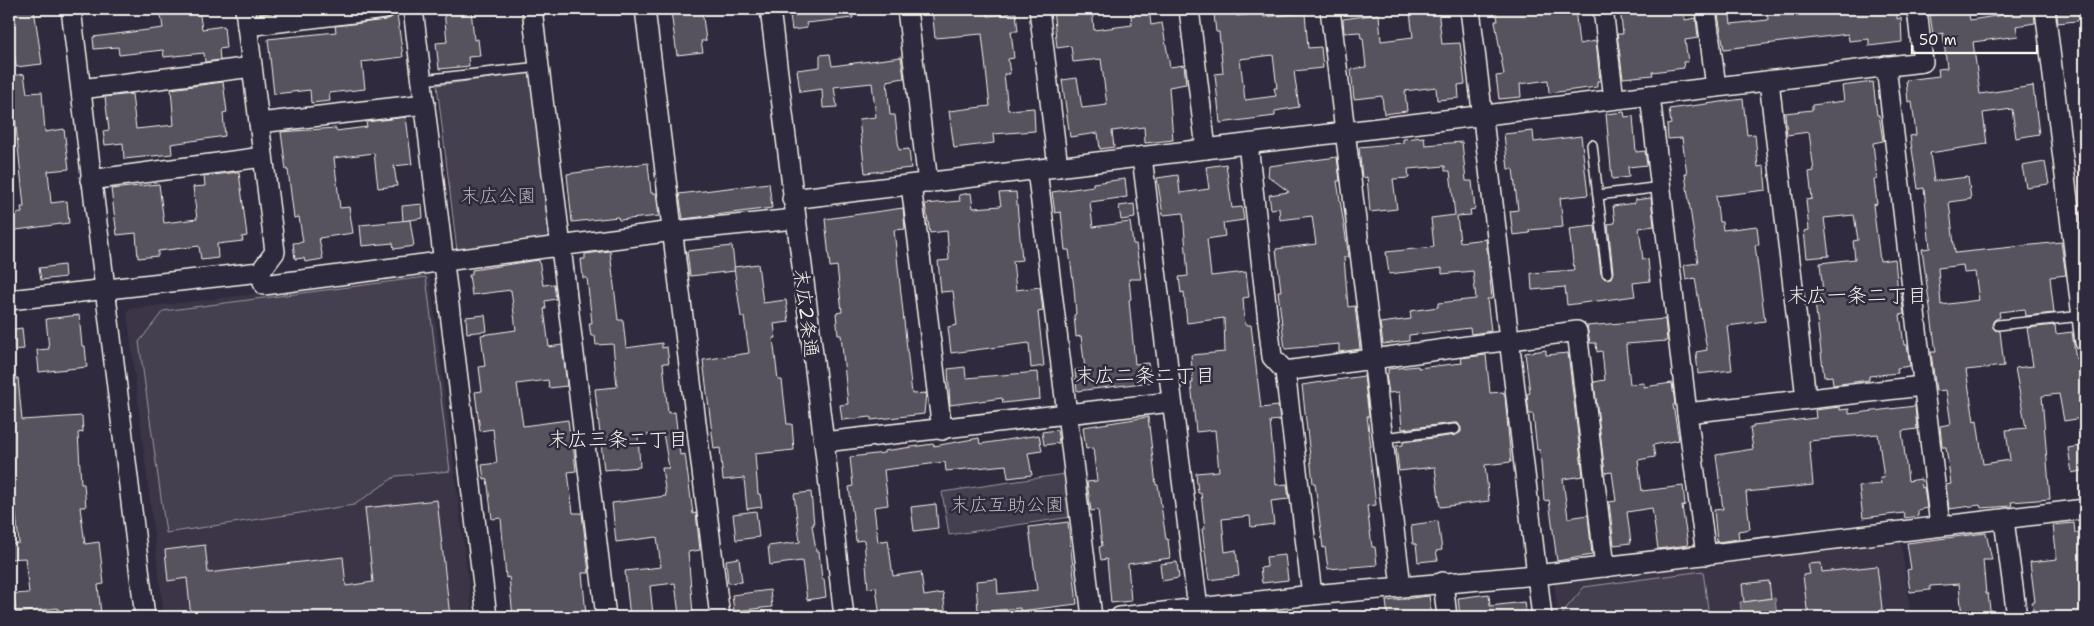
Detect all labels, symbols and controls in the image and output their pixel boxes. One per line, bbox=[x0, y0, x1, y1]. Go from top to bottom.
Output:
scale bar bbox=[1912, 22, 2036, 54]
text: 50 m bbox=[1919, 30, 1957, 50]
park label: 末広公園 bbox=[460, 183, 536, 208]
street label: 末広2条通 bbox=[789, 267, 824, 359]
district label: 末広一条二丁目 bbox=[1787, 282, 1927, 308]
district label: 末広二条二丁目 bbox=[1075, 362, 1215, 388]
district label: 末広三条二丁目 bbox=[548, 426, 688, 452]
park label: 末広互助公園 bbox=[950, 492, 1064, 517]

